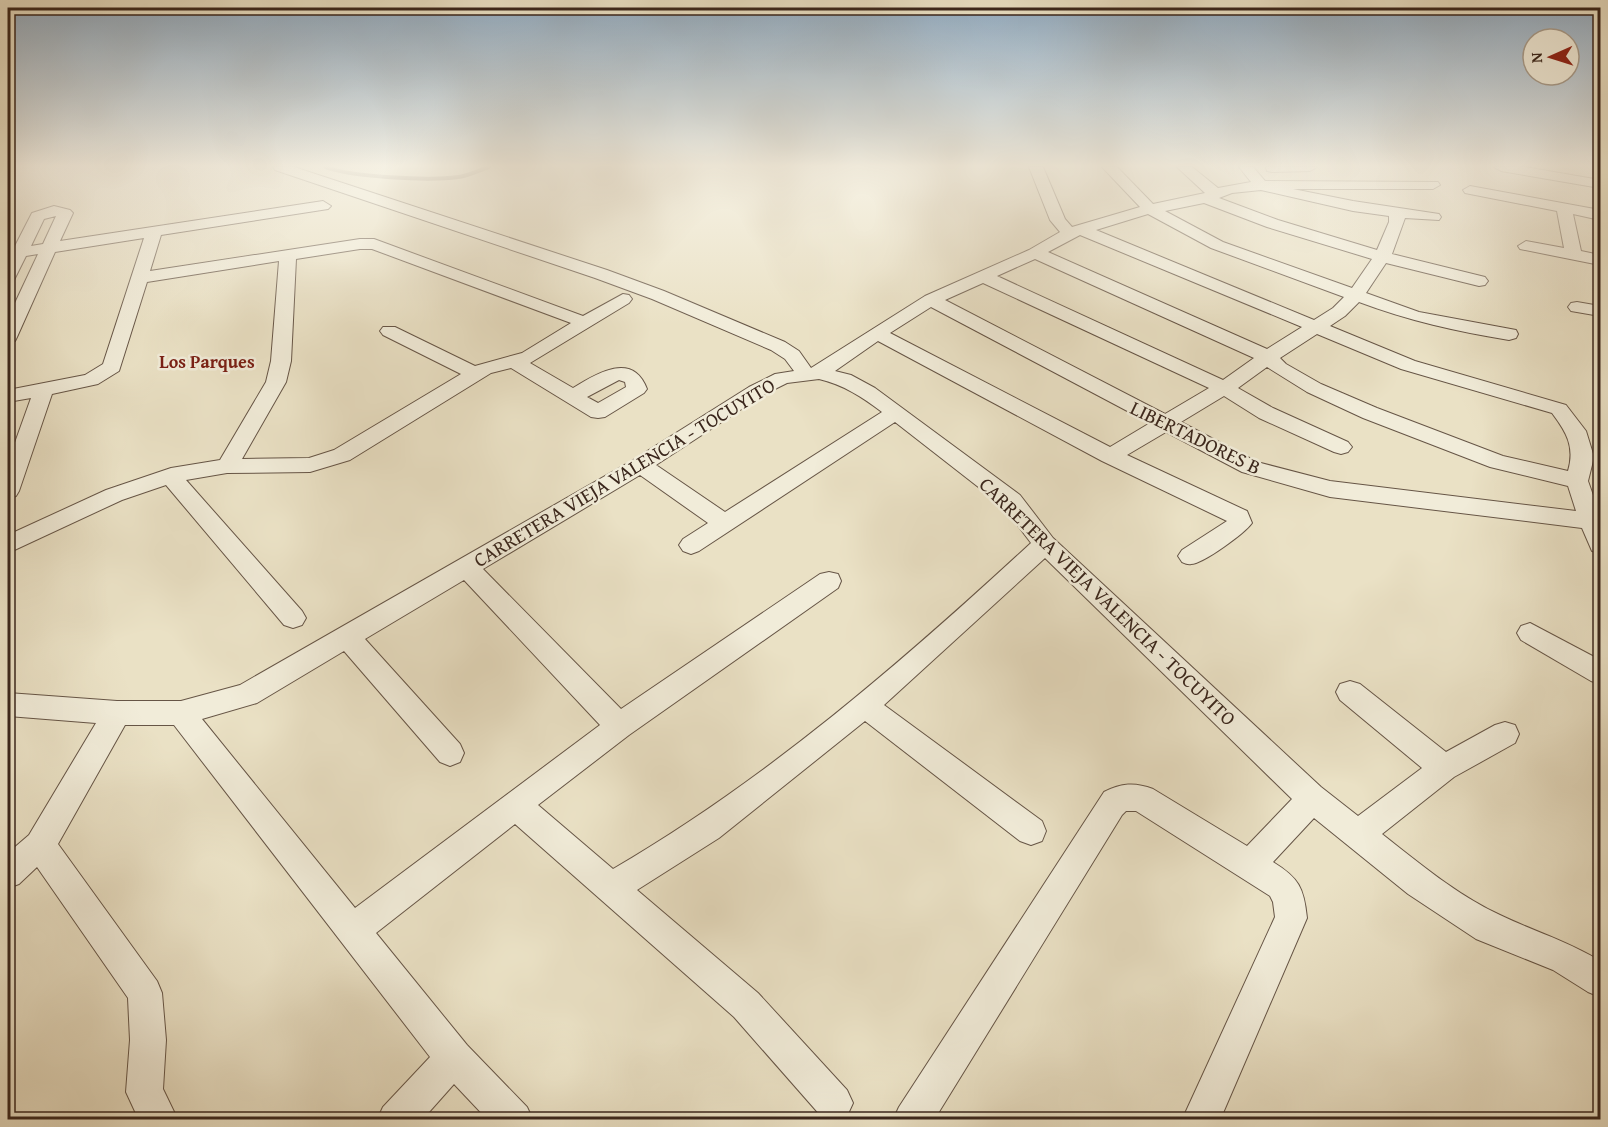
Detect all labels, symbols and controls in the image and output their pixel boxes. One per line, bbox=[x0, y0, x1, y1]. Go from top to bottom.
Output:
north arrow bbox=[1521, 27, 1581, 87]
text: N bbox=[1524, 52, 1548, 64]
district label: Los Parques bbox=[159, 348, 255, 375]
street label: CARRETERA VIEJA VALENCIA - TOCUYITO bbox=[468, 370, 780, 574]
street label: LIBERTADORES B bbox=[1126, 393, 1266, 481]
street label: CARRETERA VIEJA VALENCIA - TOCUYITO bbox=[973, 470, 1243, 732]

